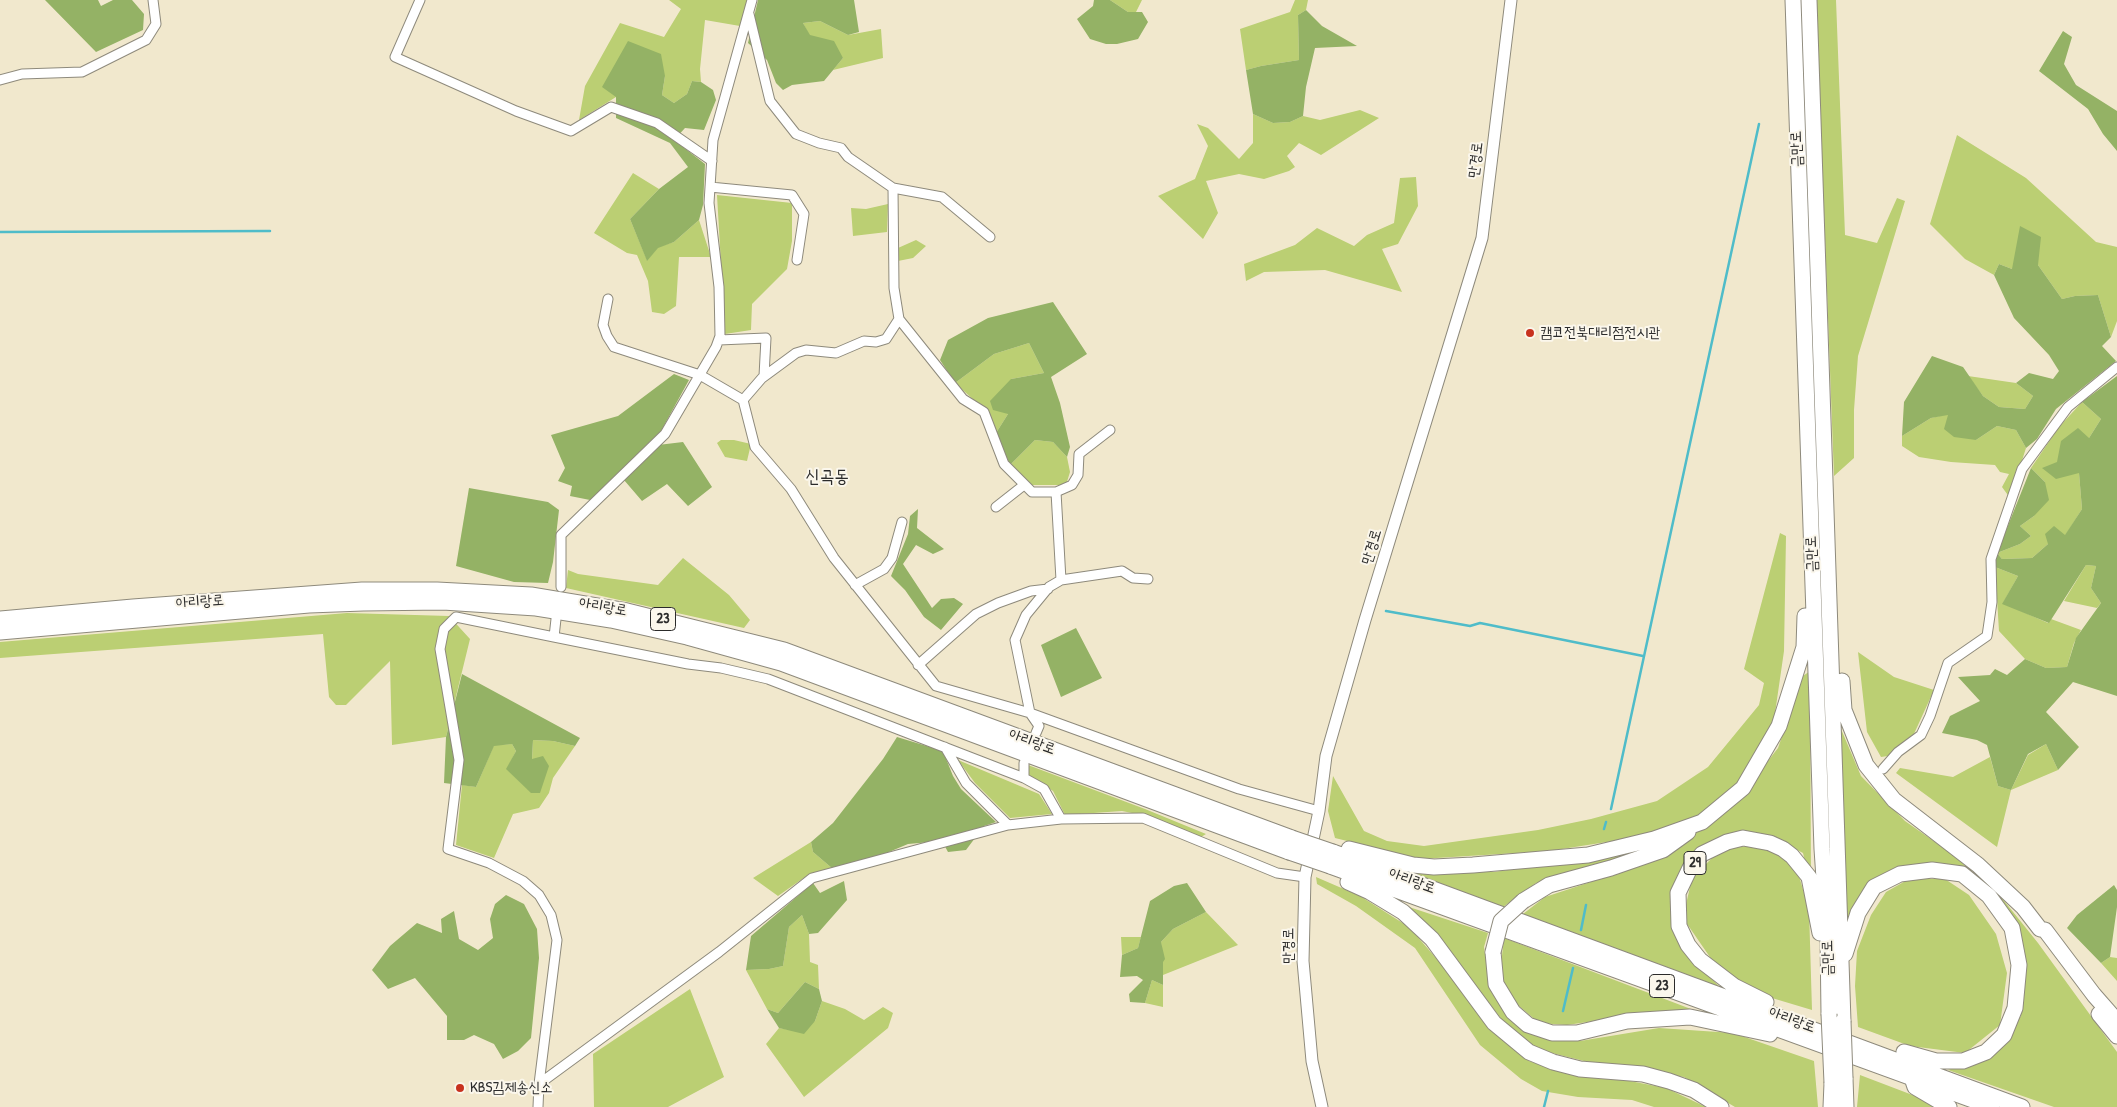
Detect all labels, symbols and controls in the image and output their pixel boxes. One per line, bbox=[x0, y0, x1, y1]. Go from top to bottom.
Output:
street label: 금만로 bbox=[1787, 131, 1807, 167]
street label: 만경로 bbox=[1465, 141, 1487, 179]
place label: 캠코전북대리점전시관 bbox=[1540, 324, 1661, 342]
marker: 캠코전북대리점전시관 bbox=[1524, 327, 1536, 339]
district label: 신곡동 bbox=[805, 466, 849, 488]
street label: 만경로 bbox=[1358, 527, 1386, 567]
street label: 금만로 bbox=[1802, 536, 1822, 572]
street label: 아리랑로 bbox=[175, 591, 225, 613]
street label: 아리랑로 bbox=[578, 594, 628, 620]
road number: 23 bbox=[650, 608, 676, 630]
street label: 아리랑로 bbox=[1006, 725, 1058, 759]
road number: 29 bbox=[1684, 851, 1706, 874]
street label: 아리랑로 bbox=[1386, 864, 1438, 898]
street label: 만경로 bbox=[1280, 928, 1298, 964]
street label: 금만로 bbox=[1819, 940, 1837, 976]
road number: 23 bbox=[1650, 974, 1674, 998]
street label: 아리랑로 bbox=[1766, 1003, 1818, 1037]
place label: KBS김제송신소 bbox=[470, 1079, 553, 1097]
marker: KBS김제송신소 bbox=[454, 1082, 466, 1094]

